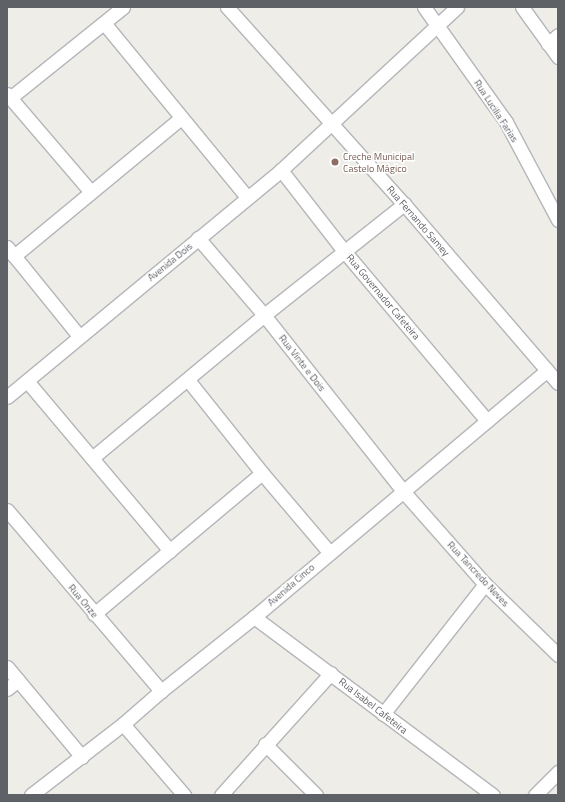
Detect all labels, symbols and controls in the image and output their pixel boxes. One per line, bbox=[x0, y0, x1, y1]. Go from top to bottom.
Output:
street label: Rua Lucilia Farias bbox=[471, 77, 521, 145]
place label: Creche Municipal Castelo Mágico bbox=[343, 150, 414, 174]
marker: Creche Municipal Castelo Mágico bbox=[330, 157, 340, 167]
street label: Rua Fernando Samey bbox=[384, 183, 452, 259]
street label: Avenida Dois bbox=[145, 240, 195, 284]
street label: Rua Governador Cafeteira bbox=[344, 252, 422, 342]
street label: Rua Vinte e Dois bbox=[276, 332, 328, 394]
street label: Rua Tancredo Neves bbox=[445, 539, 511, 609]
street label: Avenida Cinco bbox=[265, 561, 317, 609]
street label: Rua Onze bbox=[65, 582, 101, 620]
street label: Rua Isabel Cafeteira bbox=[336, 676, 410, 736]

